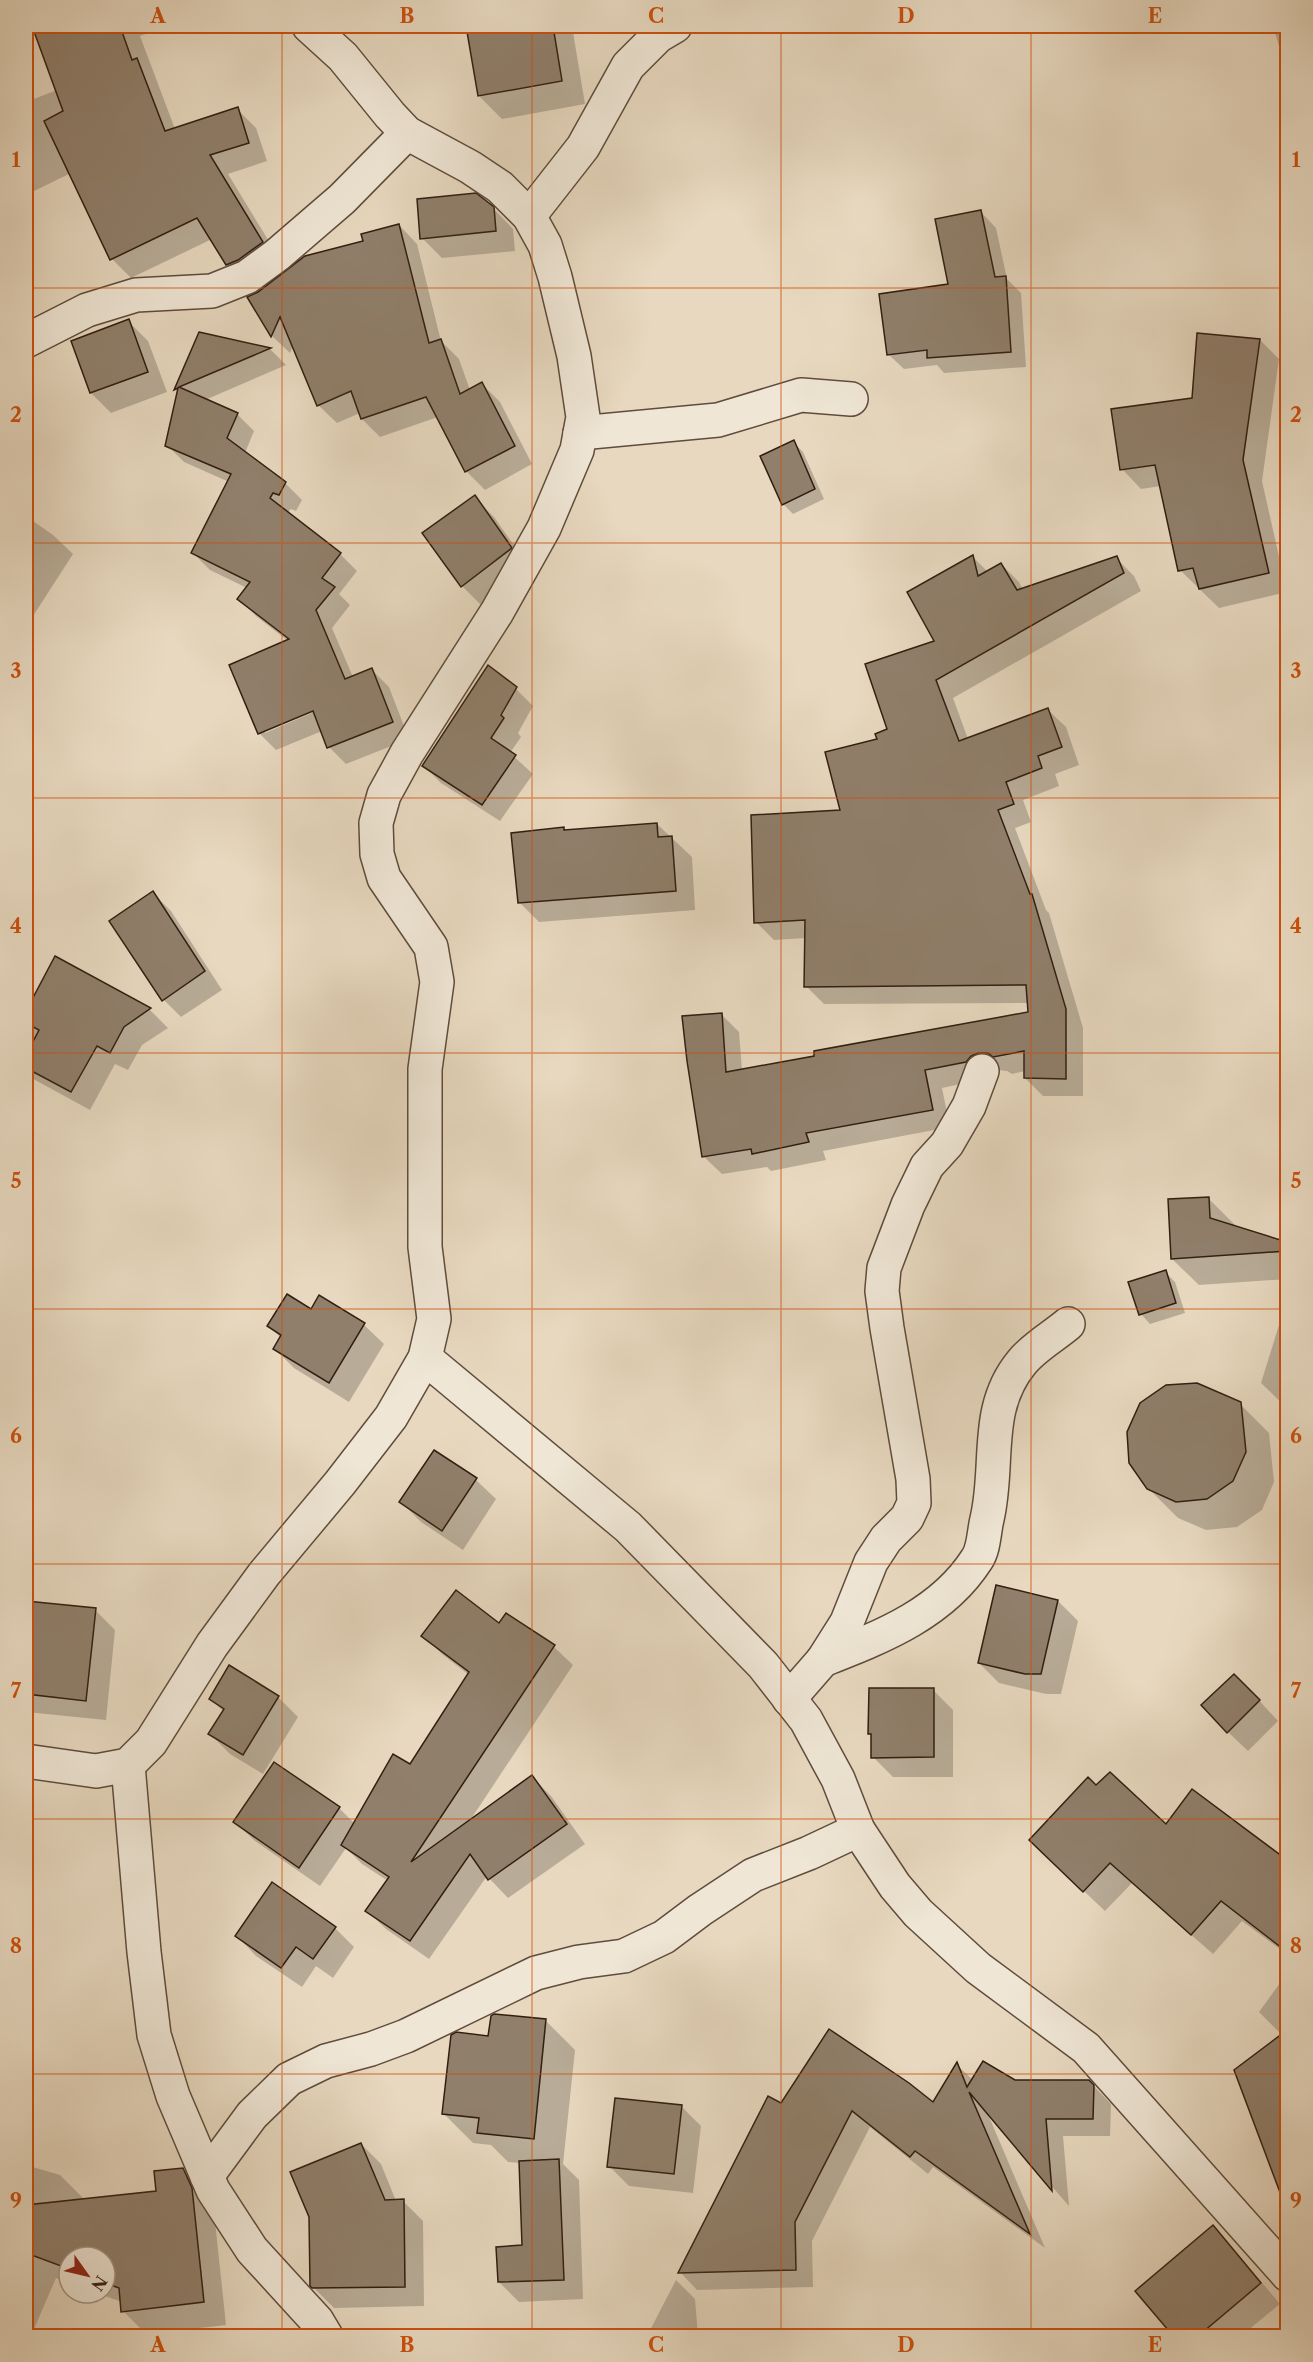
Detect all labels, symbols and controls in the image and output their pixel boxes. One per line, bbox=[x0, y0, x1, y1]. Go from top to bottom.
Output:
text: A bbox=[149, 4, 166, 28]
text: B bbox=[400, 4, 415, 28]
text: C bbox=[648, 4, 664, 28]
text: D bbox=[897, 4, 915, 28]
text: E bbox=[1148, 4, 1162, 28]
text: 1 bbox=[12, 148, 21, 172]
text: 1 bbox=[1292, 148, 1301, 172]
text: 2 bbox=[10, 403, 22, 427]
text: 2 bbox=[1290, 403, 1302, 427]
text: 3 bbox=[10, 659, 22, 683]
text: 3 bbox=[1290, 659, 1302, 683]
text: 4 bbox=[10, 914, 22, 938]
text: 4 bbox=[1290, 914, 1302, 938]
text: 5 bbox=[10, 1169, 22, 1193]
text: 5 bbox=[1290, 1169, 1302, 1193]
text: 6 bbox=[10, 1424, 22, 1448]
text: 6 bbox=[1290, 1424, 1302, 1448]
text: 7 bbox=[11, 1679, 22, 1703]
text: 7 bbox=[1291, 1679, 1302, 1703]
text: 8 bbox=[10, 1934, 22, 1958]
text: 8 bbox=[1290, 1934, 1302, 1958]
text: 9 bbox=[10, 2189, 22, 2213]
text: 9 bbox=[1290, 2189, 1302, 2213]
north arrow bbox=[57, 2245, 117, 2305]
text: N bbox=[87, 2272, 112, 2295]
text: A bbox=[149, 2333, 166, 2357]
text: B bbox=[400, 2333, 415, 2357]
text: C bbox=[648, 2333, 664, 2357]
text: D bbox=[897, 2333, 915, 2357]
text: E bbox=[1148, 2333, 1162, 2357]

